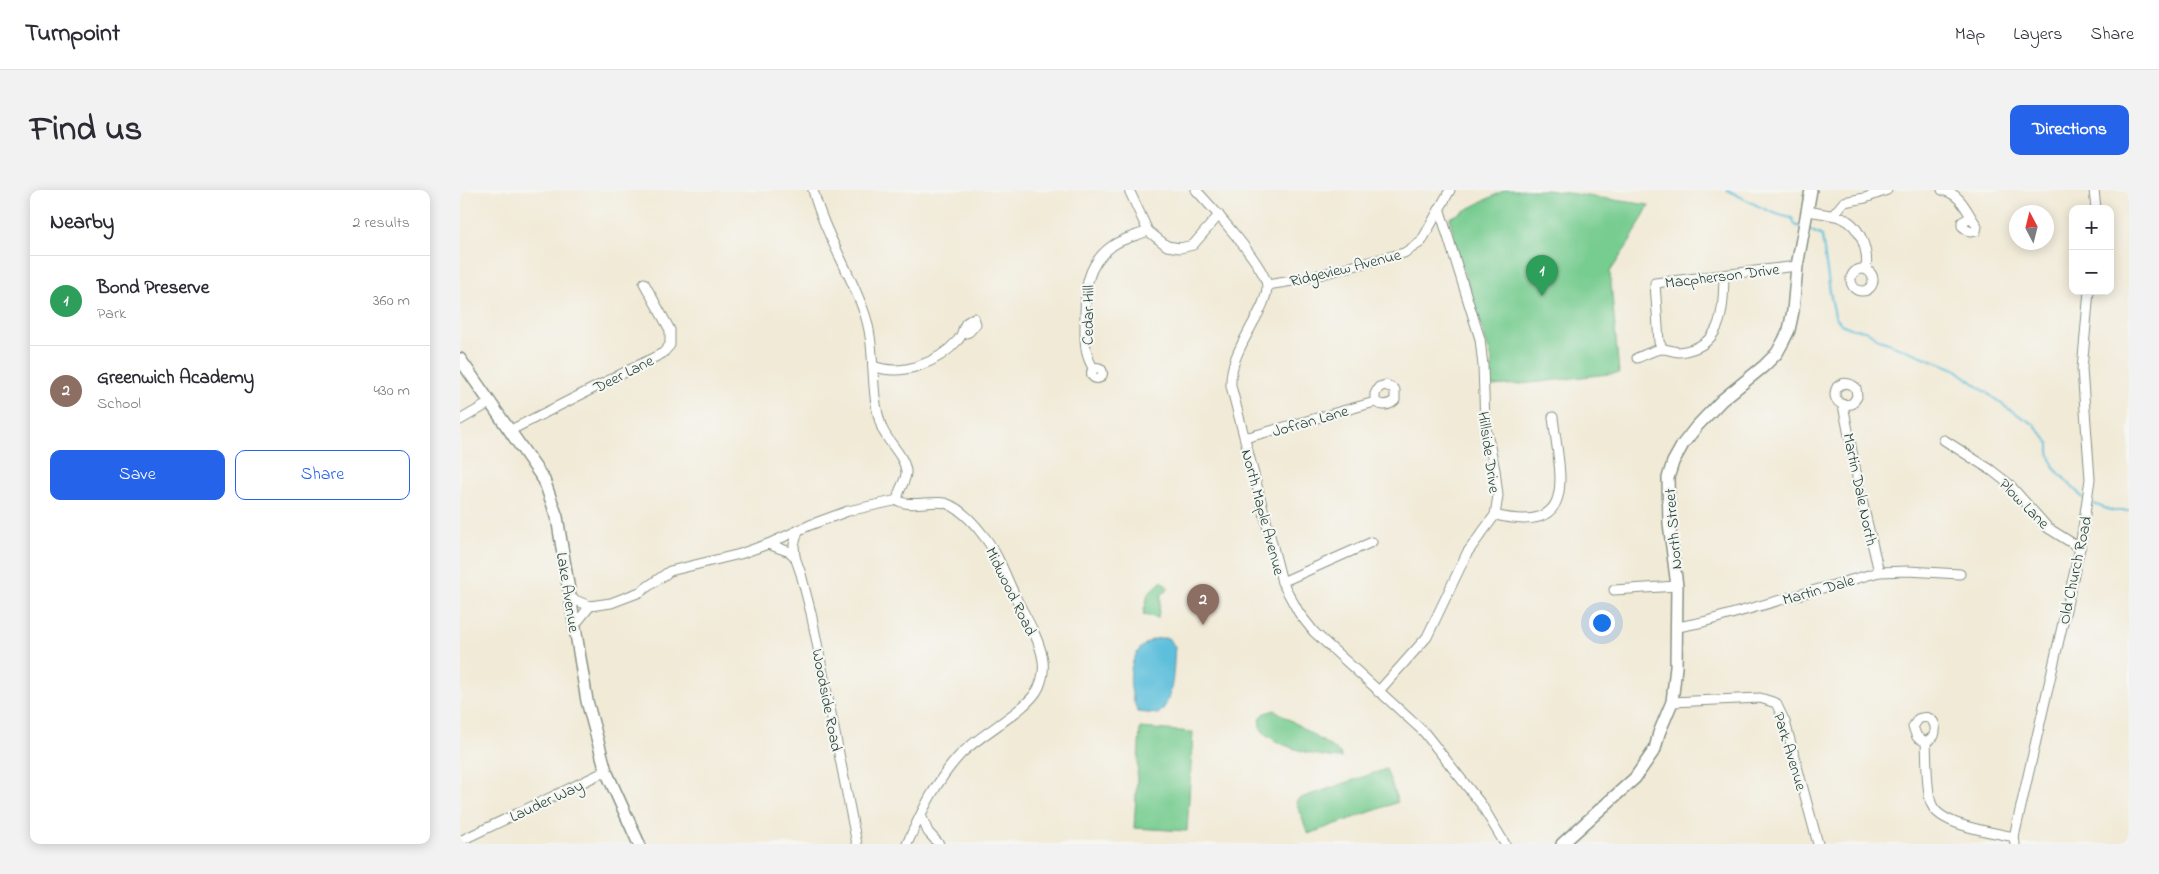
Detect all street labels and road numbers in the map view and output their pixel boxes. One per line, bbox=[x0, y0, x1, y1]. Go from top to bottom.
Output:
street label: Ridgeview Avenue bbox=[1287, 243, 1404, 294]
street label: Macpherson Drive bbox=[1664, 258, 1782, 296]
street label: Cedar Hill bbox=[1076, 284, 1102, 345]
street label: Deer Lane bbox=[589, 349, 659, 401]
street label: Jofran Lane bbox=[1270, 399, 1352, 444]
street label: Hillside Drive bbox=[1470, 410, 1506, 495]
street label: Martin Dale North bbox=[1835, 431, 1883, 548]
street label: North Maple Avenue bbox=[1234, 447, 1291, 579]
street label: Plow Lane bbox=[1993, 474, 2055, 536]
street label: North Street bbox=[1658, 487, 1689, 570]
street label: Old Church Road bbox=[2053, 514, 2099, 627]
street label: Midwood Road bbox=[978, 543, 1042, 640]
street label: Lake Avenue bbox=[549, 551, 585, 635]
street label: Martin Dale bbox=[1780, 569, 1858, 613]
street label: Woodside Road bbox=[804, 647, 848, 754]
street label: Park Avenue bbox=[1766, 709, 1813, 794]
street label: Lauder Way bbox=[506, 774, 588, 829]

